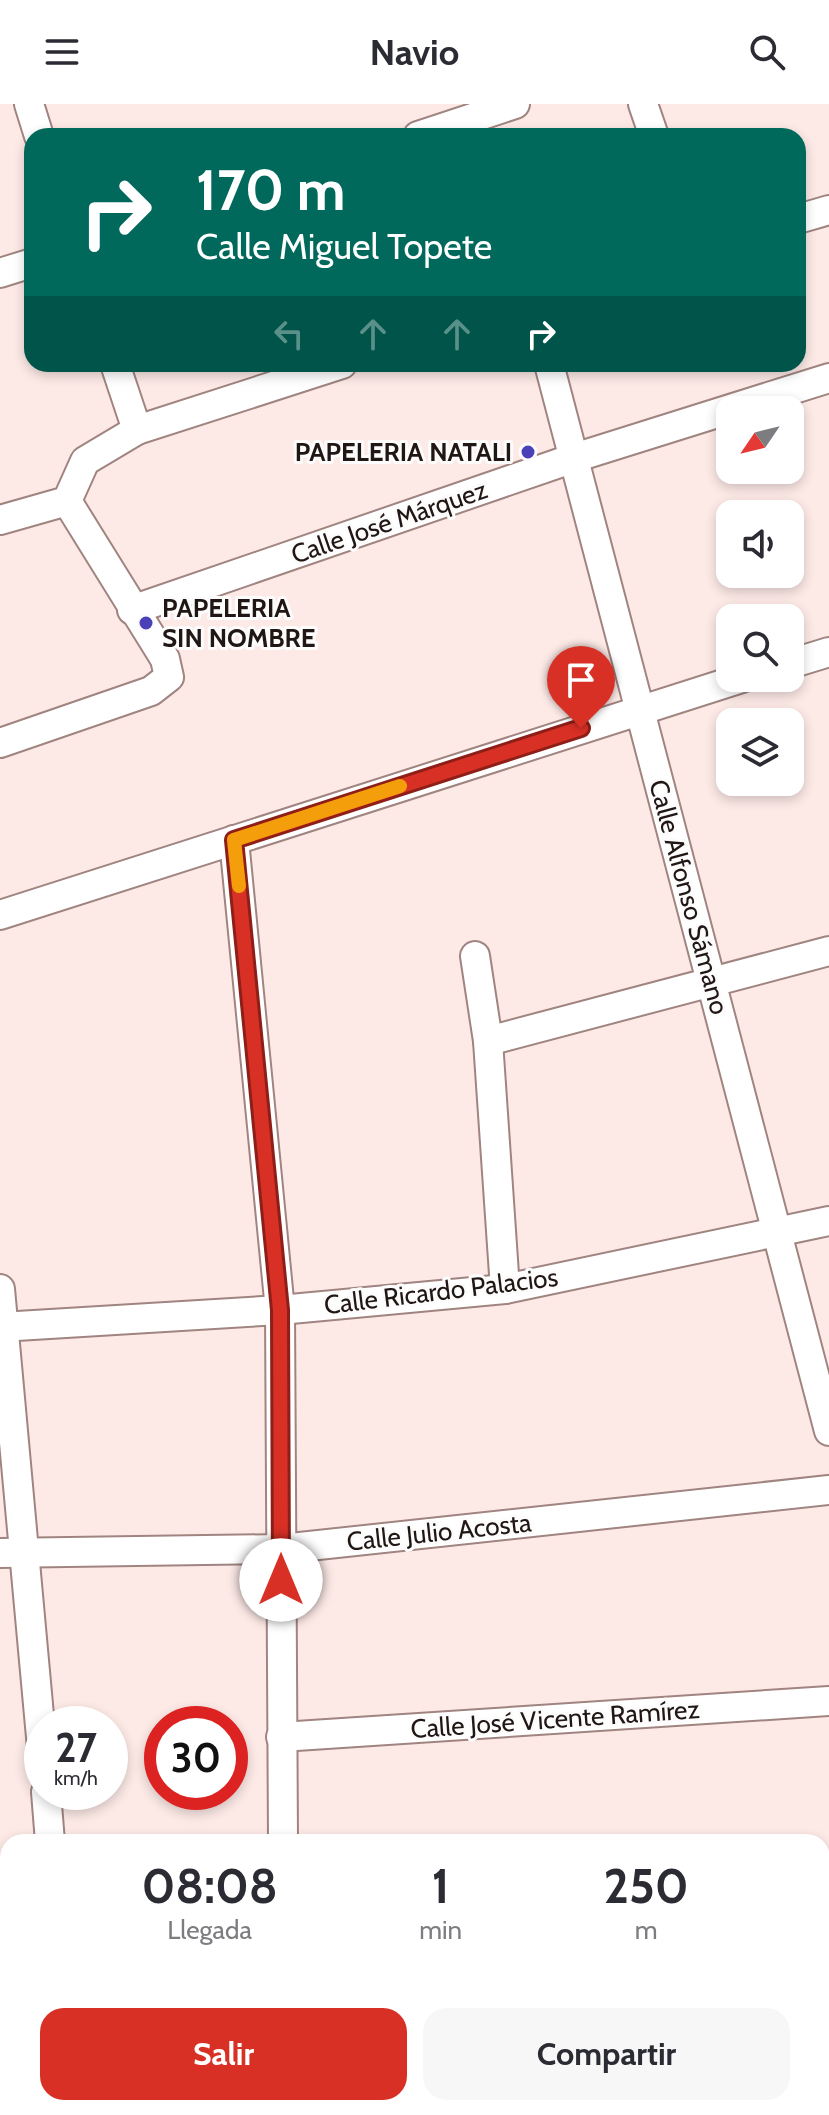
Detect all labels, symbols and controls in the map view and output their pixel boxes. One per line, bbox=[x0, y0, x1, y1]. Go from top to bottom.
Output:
icon: menu bbox=[40, 30, 84, 74]
text: Navio bbox=[370, 30, 459, 74]
icon: search bbox=[745, 30, 789, 74]
text: 170 m bbox=[196, 156, 346, 224]
icon: right bbox=[64, 160, 168, 264]
text: Calle Miguel Topete bbox=[196, 224, 492, 268]
icon: left bbox=[267, 312, 311, 356]
icon: ahead bbox=[351, 312, 395, 356]
icon: ahead bbox=[435, 312, 479, 356]
icon: right bbox=[519, 312, 563, 356]
north arrow bbox=[716, 396, 804, 484]
map controls bbox=[716, 396, 804, 796]
place label: PAPELERIA NATALI bbox=[295, 436, 512, 468]
marker: PAPELERIA NATALI bbox=[519, 443, 537, 461]
street label: Calle José Márquez bbox=[287, 473, 491, 571]
button: sound bbox=[716, 500, 804, 588]
place label: PAPELERIA SIN NOMBRE bbox=[162, 592, 315, 654]
button: search bbox=[716, 604, 804, 692]
marker: PAPELERIA SIN NOMBRE bbox=[137, 614, 155, 632]
pin bbox=[547, 646, 615, 728]
icon: arrive bbox=[559, 658, 603, 702]
button: layers bbox=[716, 708, 804, 796]
street label: Calle Alfonso Sámano bbox=[642, 776, 736, 1018]
street label: Calle Ricardo Palacios bbox=[322, 1261, 560, 1321]
street label: Calle Julio Acosta bbox=[345, 1506, 533, 1558]
position arrow bbox=[239, 1538, 323, 1622]
street label: Calle José Vicente Ramírez bbox=[409, 1693, 701, 1745]
speed limit sign: 30 bbox=[144, 1706, 248, 1810]
text: 27 bbox=[55, 1723, 97, 1772]
text: km/h bbox=[54, 1766, 98, 1790]
text: 08:08 bbox=[141, 1857, 278, 1915]
text: 1 bbox=[432, 1857, 450, 1915]
text: 250 bbox=[604, 1857, 689, 1915]
text: Llegada bbox=[167, 1914, 252, 1946]
text: min bbox=[419, 1914, 462, 1946]
text: m bbox=[635, 1914, 657, 1946]
button: Salir bbox=[40, 2008, 407, 2100]
button: Compartir bbox=[423, 2008, 790, 2100]

